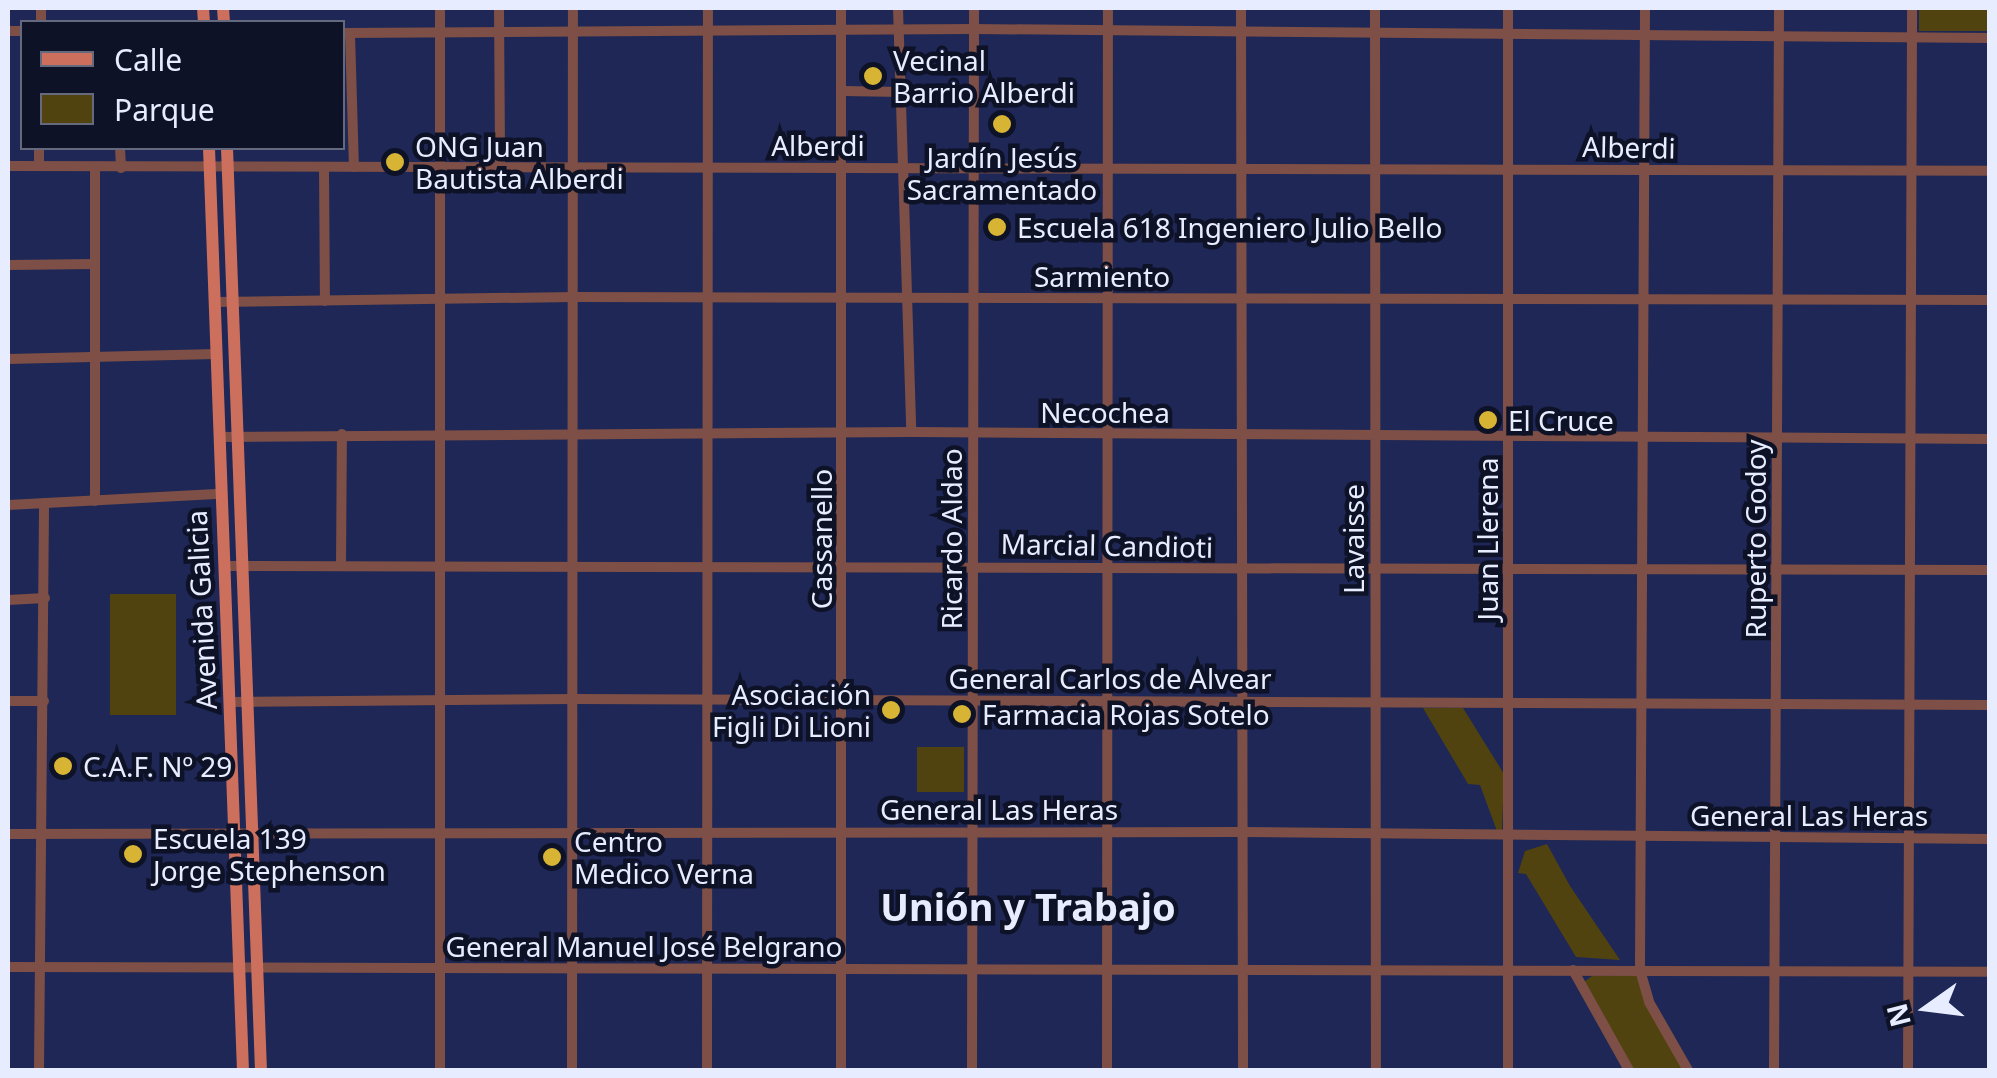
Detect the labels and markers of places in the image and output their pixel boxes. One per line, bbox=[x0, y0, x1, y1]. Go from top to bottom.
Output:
place label: Vecinal Barrio Alberdi bbox=[893, 43, 1075, 109]
marker: Vecinal Barrio Alberdi bbox=[862, 65, 884, 87]
marker: Jardín Jesús Sacramentado bbox=[991, 113, 1013, 135]
place label: ONG Juan Bautista Alberdi bbox=[415, 129, 624, 195]
place label: Jardín Jesús Sacramentado bbox=[907, 140, 1097, 206]
marker: ONG Juan Bautista Alberdi bbox=[384, 151, 406, 173]
place label: Escuela 618 Ingeniero Julio Bello bbox=[1017, 210, 1442, 244]
marker: Escuela 618 Ingeniero Julio Bello bbox=[986, 216, 1008, 238]
place label: El Cruce bbox=[1508, 403, 1614, 437]
marker: El Cruce bbox=[1477, 409, 1499, 431]
place label: Asociación Figli Di Lioni bbox=[712, 677, 871, 743]
place label: Farmacia Rojas Sotelo bbox=[982, 697, 1270, 731]
marker: Asociación Figli Di Lioni bbox=[880, 699, 902, 721]
marker: Farmacia Rojas Sotelo bbox=[951, 703, 973, 725]
place label: C.A.F. Nº 29 bbox=[83, 749, 232, 783]
marker: C.A.F. Nº 29 bbox=[52, 755, 74, 777]
place label: Escuela 139 Jorge Stephenson bbox=[153, 821, 386, 887]
place label: Centro Medico Verna bbox=[574, 824, 754, 890]
marker: Escuela 139 Jorge Stephenson bbox=[122, 843, 144, 865]
marker: Centro Medico Verna bbox=[539, 844, 565, 870]

